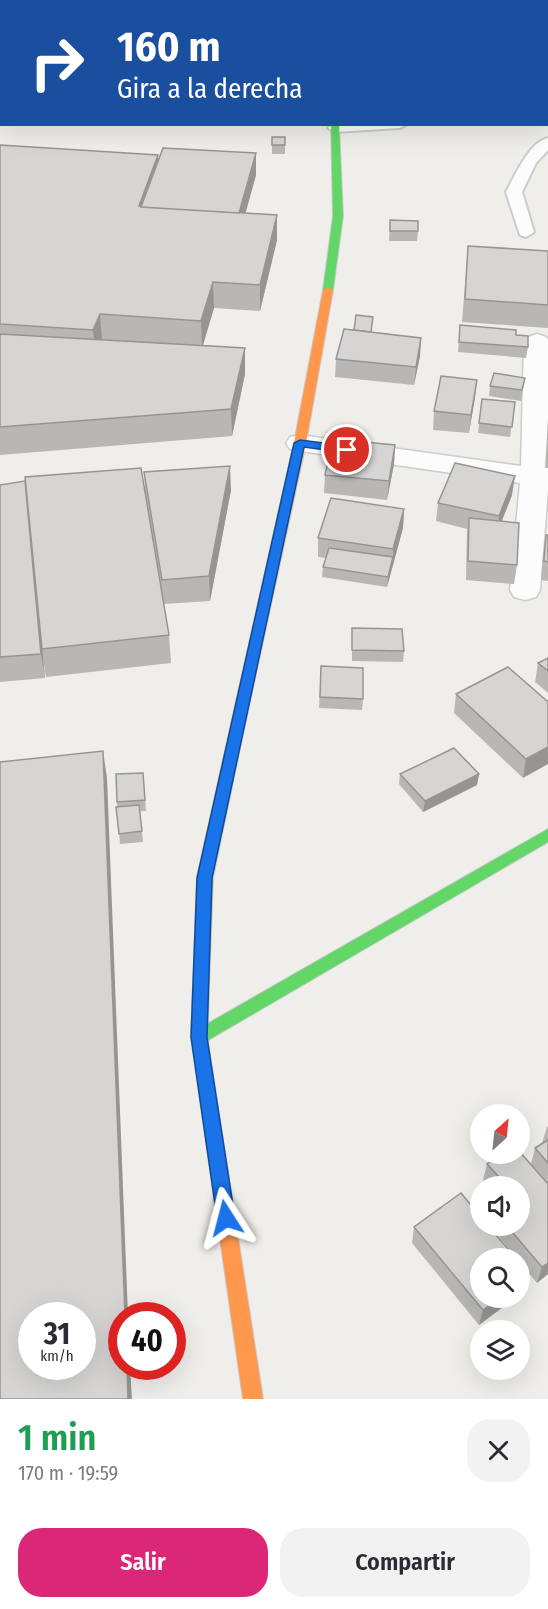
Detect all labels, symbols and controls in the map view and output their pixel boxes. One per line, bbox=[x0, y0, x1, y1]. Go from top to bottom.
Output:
text: 160 m bbox=[117, 22, 220, 72]
icon: right bbox=[18, 24, 96, 102]
text: Gira a la derecha bbox=[117, 73, 302, 105]
pin bbox=[321, 424, 372, 475]
icon: arrive bbox=[330, 433, 363, 466]
north arrow bbox=[470, 1104, 530, 1164]
map controls bbox=[470, 1104, 530, 1380]
button: sound bbox=[470, 1176, 530, 1236]
position arrow bbox=[194, 1186, 258, 1250]
button: search bbox=[470, 1248, 530, 1308]
speed limit sign: 40 bbox=[108, 1302, 186, 1380]
text: 31 bbox=[44, 1316, 70, 1352]
button: layers bbox=[470, 1320, 530, 1380]
text: km/h bbox=[40, 1347, 74, 1365]
text: 1 min bbox=[18, 1416, 96, 1460]
button: close bbox=[467, 1419, 530, 1482]
text: 170 m · 19:59 bbox=[18, 1461, 118, 1485]
button: Salir bbox=[18, 1528, 268, 1597]
button: Compartir bbox=[280, 1528, 530, 1597]

